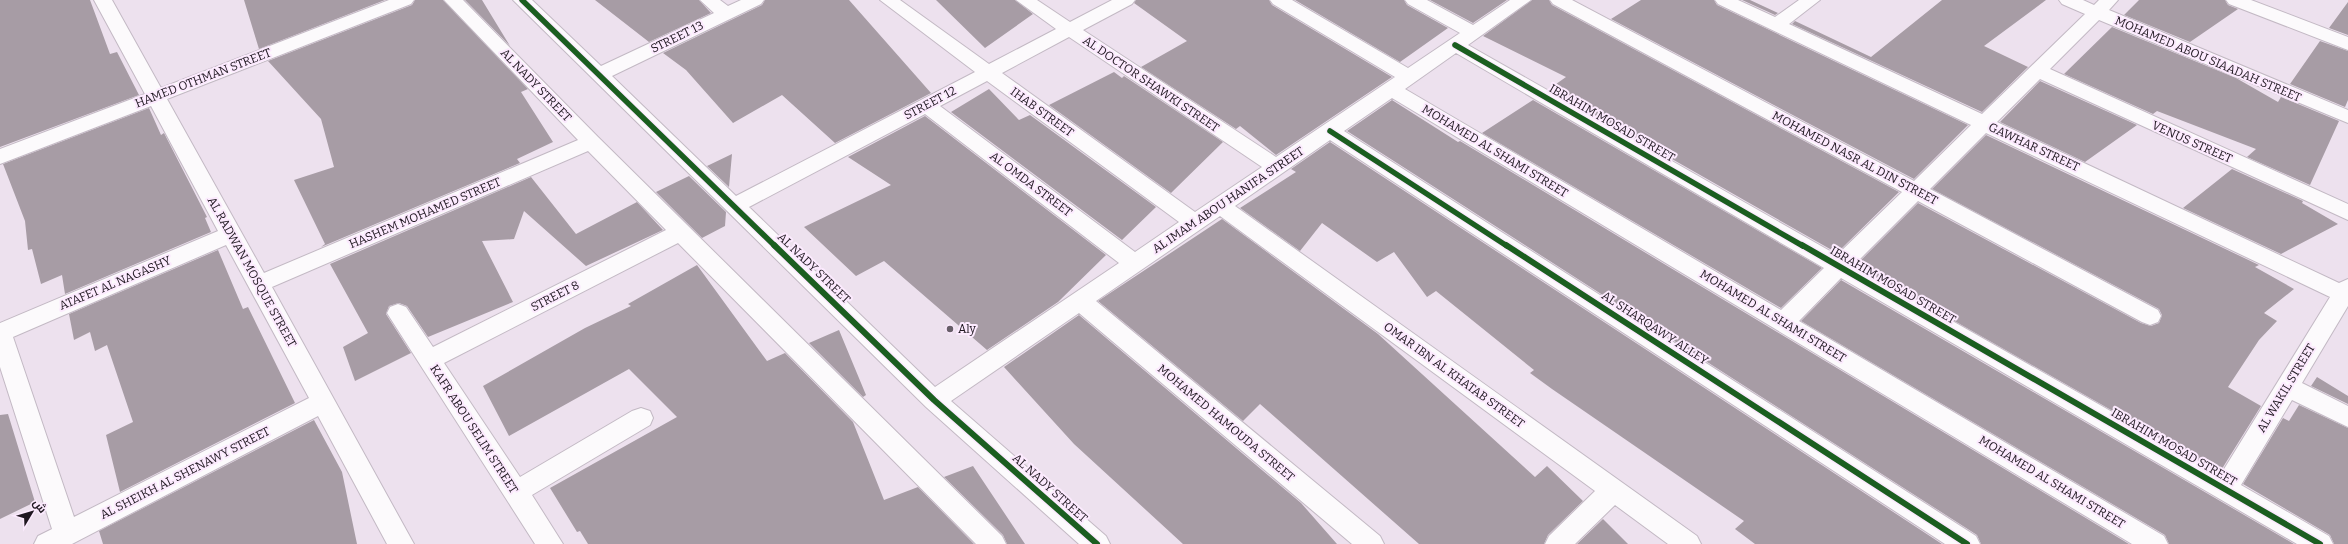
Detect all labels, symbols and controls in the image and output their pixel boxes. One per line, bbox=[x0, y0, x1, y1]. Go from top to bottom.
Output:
street label: MOHAMED ABOU SIAADAH STREET bbox=[2113, 13, 2303, 105]
street label: STREET 13 bbox=[648, 18, 706, 56]
street label: AL DOCTOR SHAWKI STREET bbox=[1080, 33, 1222, 135]
street label: HAMED OTHMAN STREET bbox=[133, 46, 273, 110]
street label: AL NADY STREET bbox=[498, 46, 574, 124]
street label: IBRAHIM MOSAD STREET bbox=[1547, 81, 1677, 165]
street label: STREET 12 bbox=[902, 84, 958, 122]
street label: IHAB STREET bbox=[1008, 84, 1076, 140]
street label: MOHAMED AL SHAMI STREET bbox=[1419, 102, 1571, 200]
street label: MOHAMED NASR AL DIN STREET bbox=[1770, 108, 1940, 208]
street label: VENUS STREET bbox=[2150, 118, 2234, 166]
street label: GAWHAR STREET bbox=[1986, 120, 2082, 174]
street label: AL IMAM ABOU HANIFA STREET bbox=[1150, 144, 1306, 256]
street label: AL OMDA STREET bbox=[987, 149, 1075, 219]
street label: HASHEM MOHAMED STREET bbox=[347, 175, 503, 251]
street label: AL RADWAN MOSQUE STREET bbox=[205, 194, 299, 350]
street label: AL NADY STREET bbox=[775, 230, 853, 306]
street label: IBRAHIM MOSAD STREET bbox=[1828, 243, 1958, 327]
street label: ATAFET AL NAGASHY bbox=[57, 253, 173, 313]
street label: MOHAMED AL SHAMI STREET bbox=[1697, 267, 1849, 365]
street label: STREET 8 bbox=[528, 278, 582, 314]
street label: AL SHARQAWY ALLEY bbox=[1599, 288, 1711, 368]
street label: OMAR IBN AL KHATAB STREET bbox=[1381, 319, 1527, 431]
place label: Aly bbox=[958, 322, 977, 336]
marker: Aly bbox=[945, 324, 955, 334]
street label: AL WAKIL STREET bbox=[2254, 341, 2318, 435]
street label: KAFR ABOU SELIM STREET bbox=[427, 362, 521, 496]
street label: MOHAMED HAMOUDA STREET bbox=[1155, 362, 1297, 484]
street label: IBRAHIM MOSAD STREET bbox=[2109, 405, 2239, 489]
street label: AL SHEIKH AL SHENAWY STREET bbox=[98, 424, 272, 522]
street label: MOHAMED AL SHAMI STREET bbox=[1976, 433, 2128, 531]
street label: AL NADY STREET bbox=[1010, 451, 1090, 525]
north arrow bbox=[12, 492, 52, 532]
text: ش bbox=[30, 497, 49, 516]

